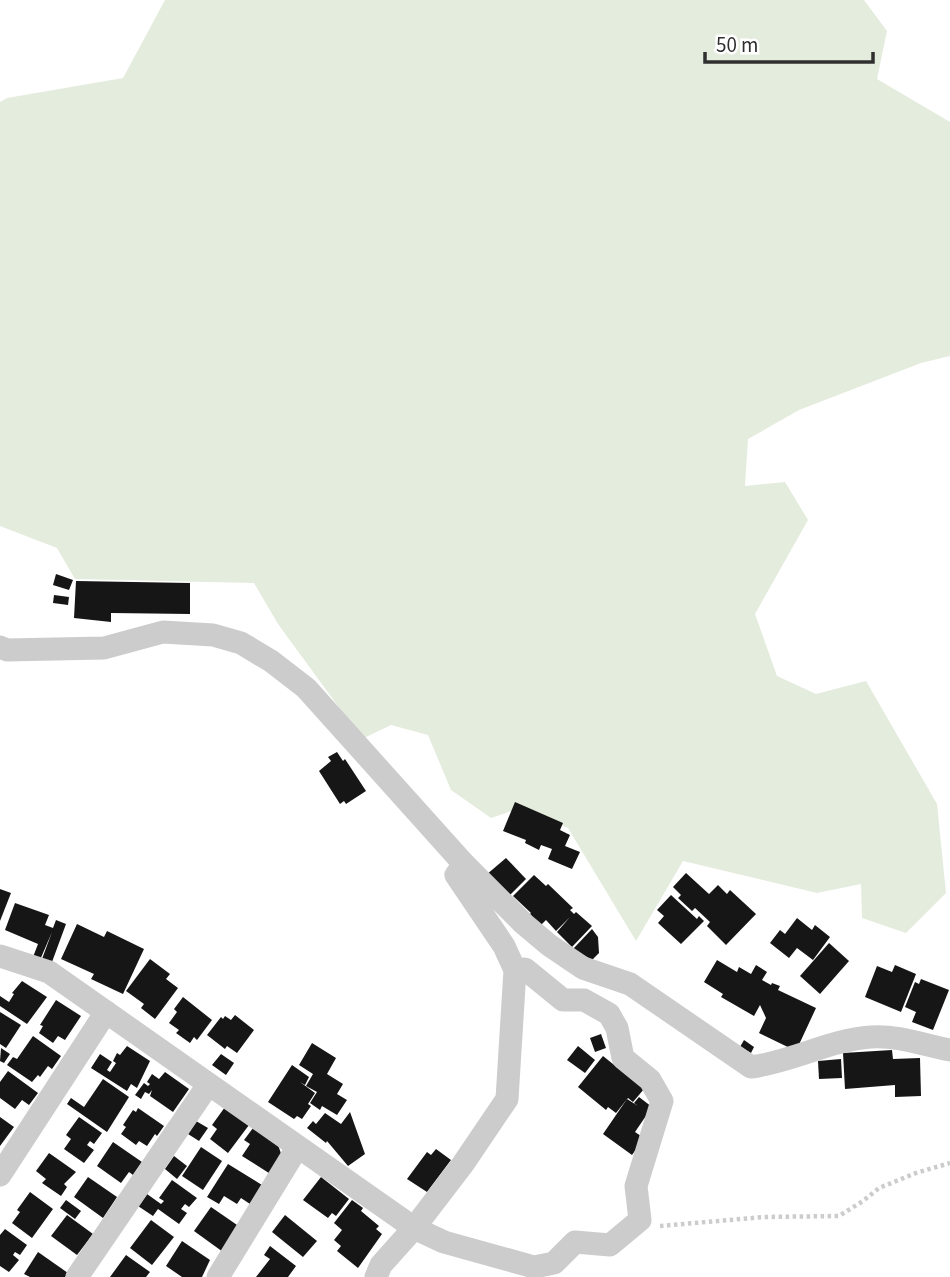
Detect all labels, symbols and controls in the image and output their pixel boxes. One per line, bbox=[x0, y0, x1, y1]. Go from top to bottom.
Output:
scale bar bbox=[705, 21, 873, 65]
text: 50 m bbox=[716, 30, 758, 60]

